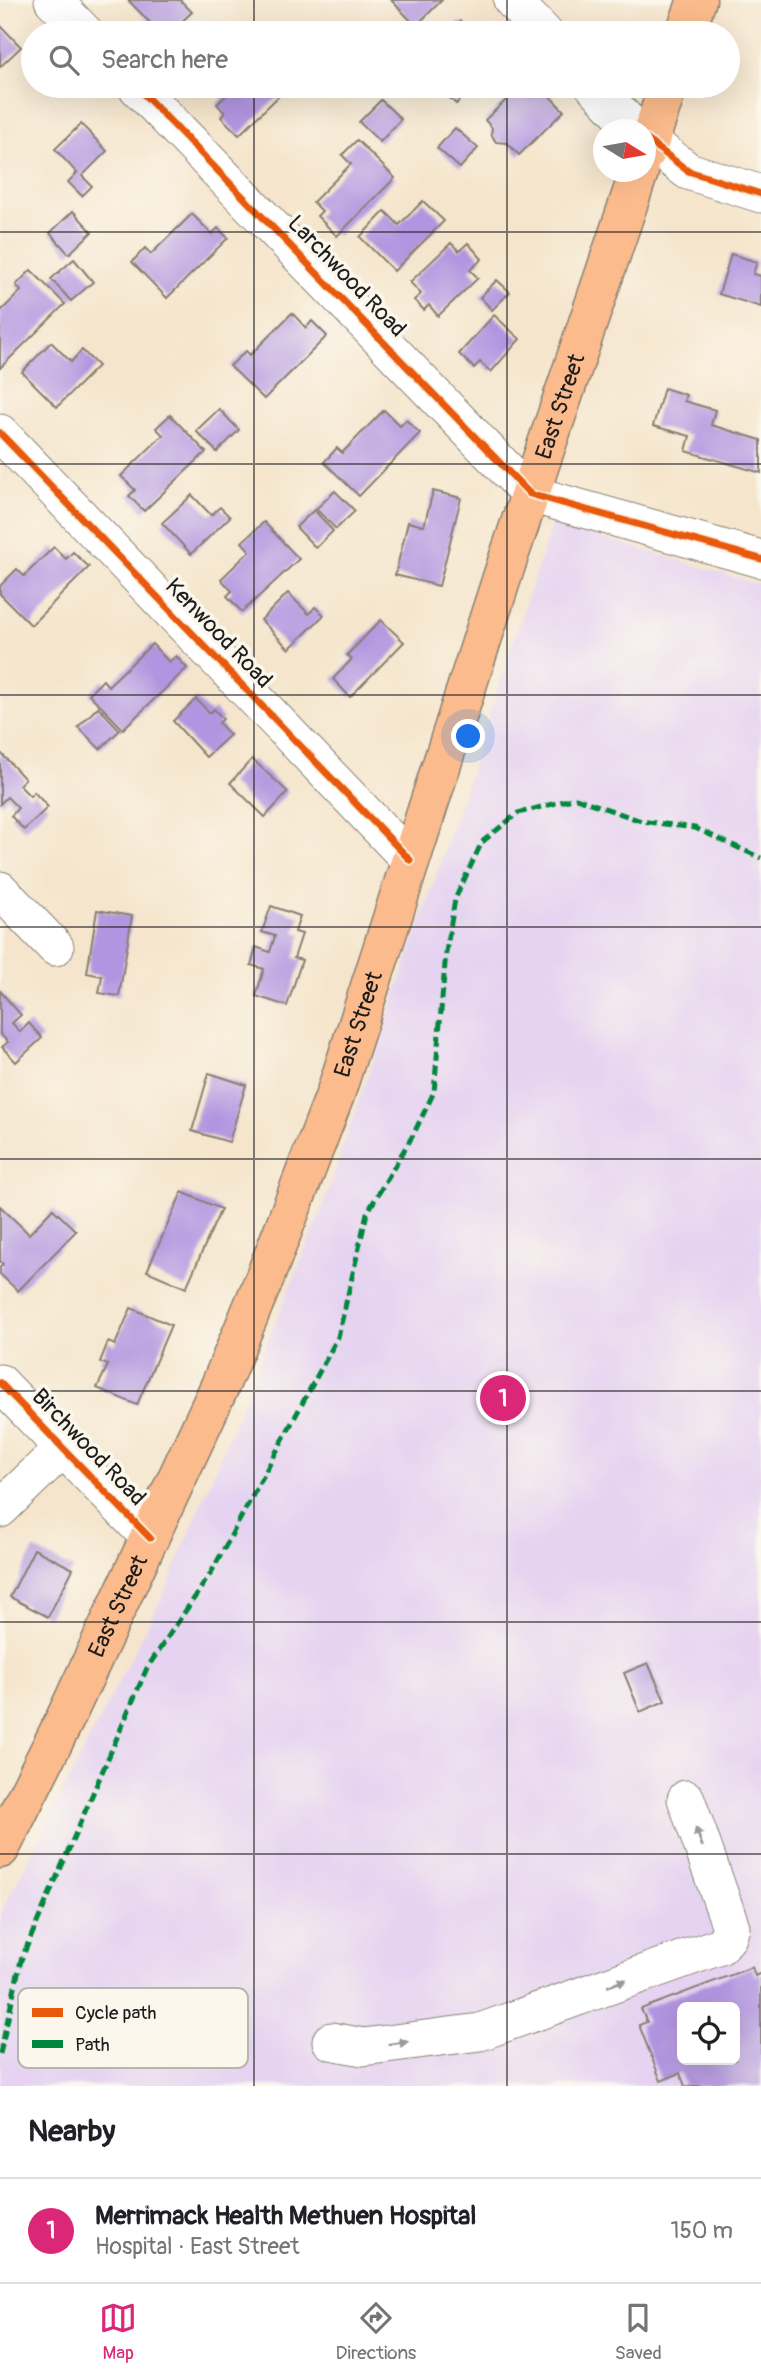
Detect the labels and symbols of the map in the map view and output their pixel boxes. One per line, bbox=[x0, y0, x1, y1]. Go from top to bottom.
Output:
north arrow bbox=[593, 119, 656, 182]
street label: Larchwood Road bbox=[282, 209, 412, 343]
street label: East Street bbox=[528, 349, 591, 463]
street label: Kenwood Road bbox=[159, 572, 279, 694]
your location bbox=[451, 719, 485, 753]
street label: East Street bbox=[327, 967, 389, 1081]
pin: 1 bbox=[480, 1372, 526, 1424]
street label: Birchwood Road bbox=[26, 1382, 152, 1512]
street label: East Street bbox=[81, 1549, 154, 1662]
one-way arrow bbox=[693, 1827, 704, 1848]
one-way arrow bbox=[606, 1977, 627, 1988]
legend bbox=[18, 1988, 248, 2068]
text: Cycle path bbox=[75, 2001, 156, 2025]
text: Path bbox=[75, 2033, 110, 2057]
one-way arrow bbox=[388, 2037, 410, 2048]

